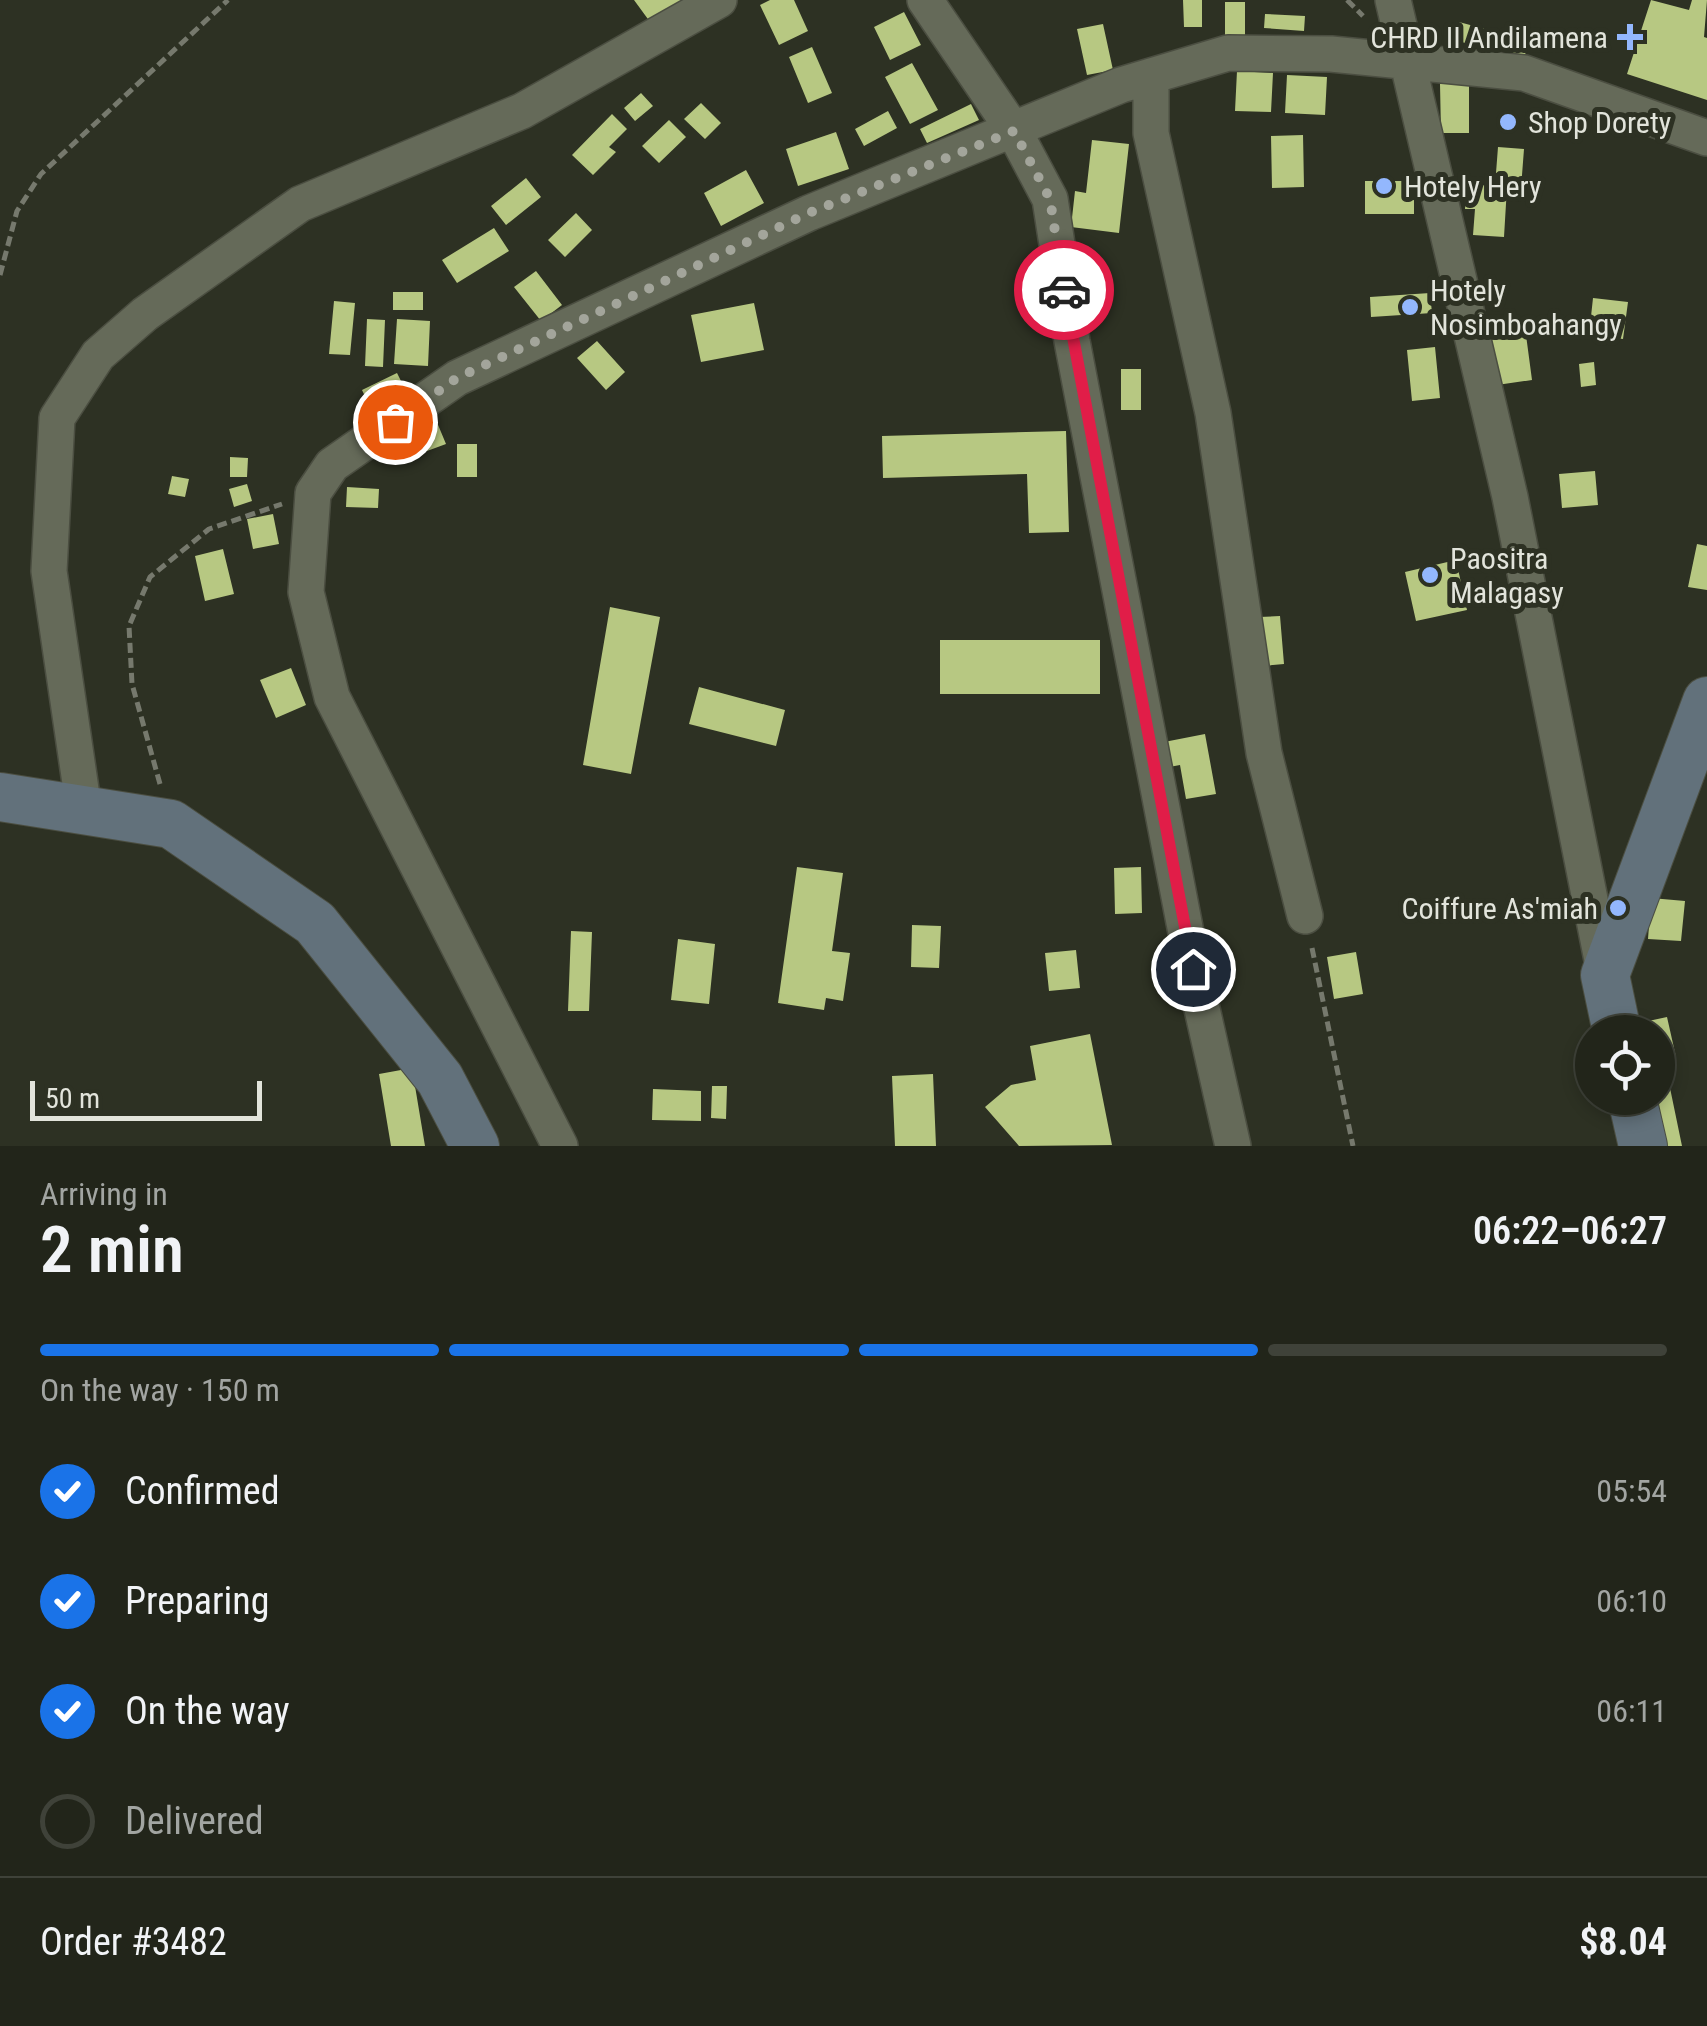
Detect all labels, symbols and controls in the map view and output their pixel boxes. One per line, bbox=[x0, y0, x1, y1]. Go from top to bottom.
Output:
place label: CHRD II Andilamena bbox=[1370, 20, 1608, 55]
marker: CHRD II Andilamena bbox=[1617, 24, 1643, 50]
place label: Shop Dorety bbox=[1528, 105, 1671, 140]
marker: Shop Dorety bbox=[1497, 111, 1519, 133]
place label: Hotely Hery bbox=[1404, 169, 1541, 204]
marker: Hotely Hery bbox=[1373, 175, 1395, 197]
courier bbox=[1014, 240, 1114, 340]
icon: car bbox=[1037, 263, 1092, 318]
place label: Hotely Nosimboahangy bbox=[1430, 273, 1622, 342]
marker: Hotely Nosimboahangy bbox=[1399, 296, 1421, 318]
pin bbox=[353, 380, 438, 465]
icon: bag bbox=[368, 395, 423, 450]
place label: Paositra Malagasy bbox=[1450, 541, 1564, 610]
marker: Paositra Malagasy bbox=[1419, 564, 1441, 586]
place label: Coiffure As'miah bbox=[1401, 891, 1598, 926]
marker: Coiffure As'miah bbox=[1607, 897, 1629, 919]
pin bbox=[1151, 927, 1236, 1012]
icon: home bbox=[1166, 942, 1221, 997]
map controls bbox=[1575, 1015, 1675, 1115]
button: locate bbox=[1575, 1015, 1675, 1115]
scale bar bbox=[30, 1076, 262, 1120]
text: 50 m bbox=[45, 1082, 100, 1115]
text: Arriving in bbox=[40, 1175, 168, 1213]
text: 06:22–06:27 bbox=[1473, 1209, 1667, 1253]
text: 2 min bbox=[40, 1212, 184, 1288]
text: On the way · 150 m bbox=[40, 1371, 280, 1409]
icon: check bbox=[40, 1464, 95, 1519]
text: Confirmed bbox=[125, 1469, 280, 1513]
text: 05:54 bbox=[1596, 1472, 1667, 1510]
icon: check bbox=[40, 1574, 95, 1629]
text: Preparing bbox=[125, 1579, 270, 1623]
text: 06:10 bbox=[1596, 1582, 1667, 1620]
icon: check bbox=[40, 1684, 95, 1739]
text: On the way bbox=[125, 1689, 290, 1733]
text: 06:11 bbox=[1596, 1692, 1667, 1730]
text: Delivered bbox=[125, 1799, 264, 1843]
text: Order #3482 bbox=[40, 1920, 227, 1964]
text: $8.04 bbox=[1579, 1920, 1667, 1964]

